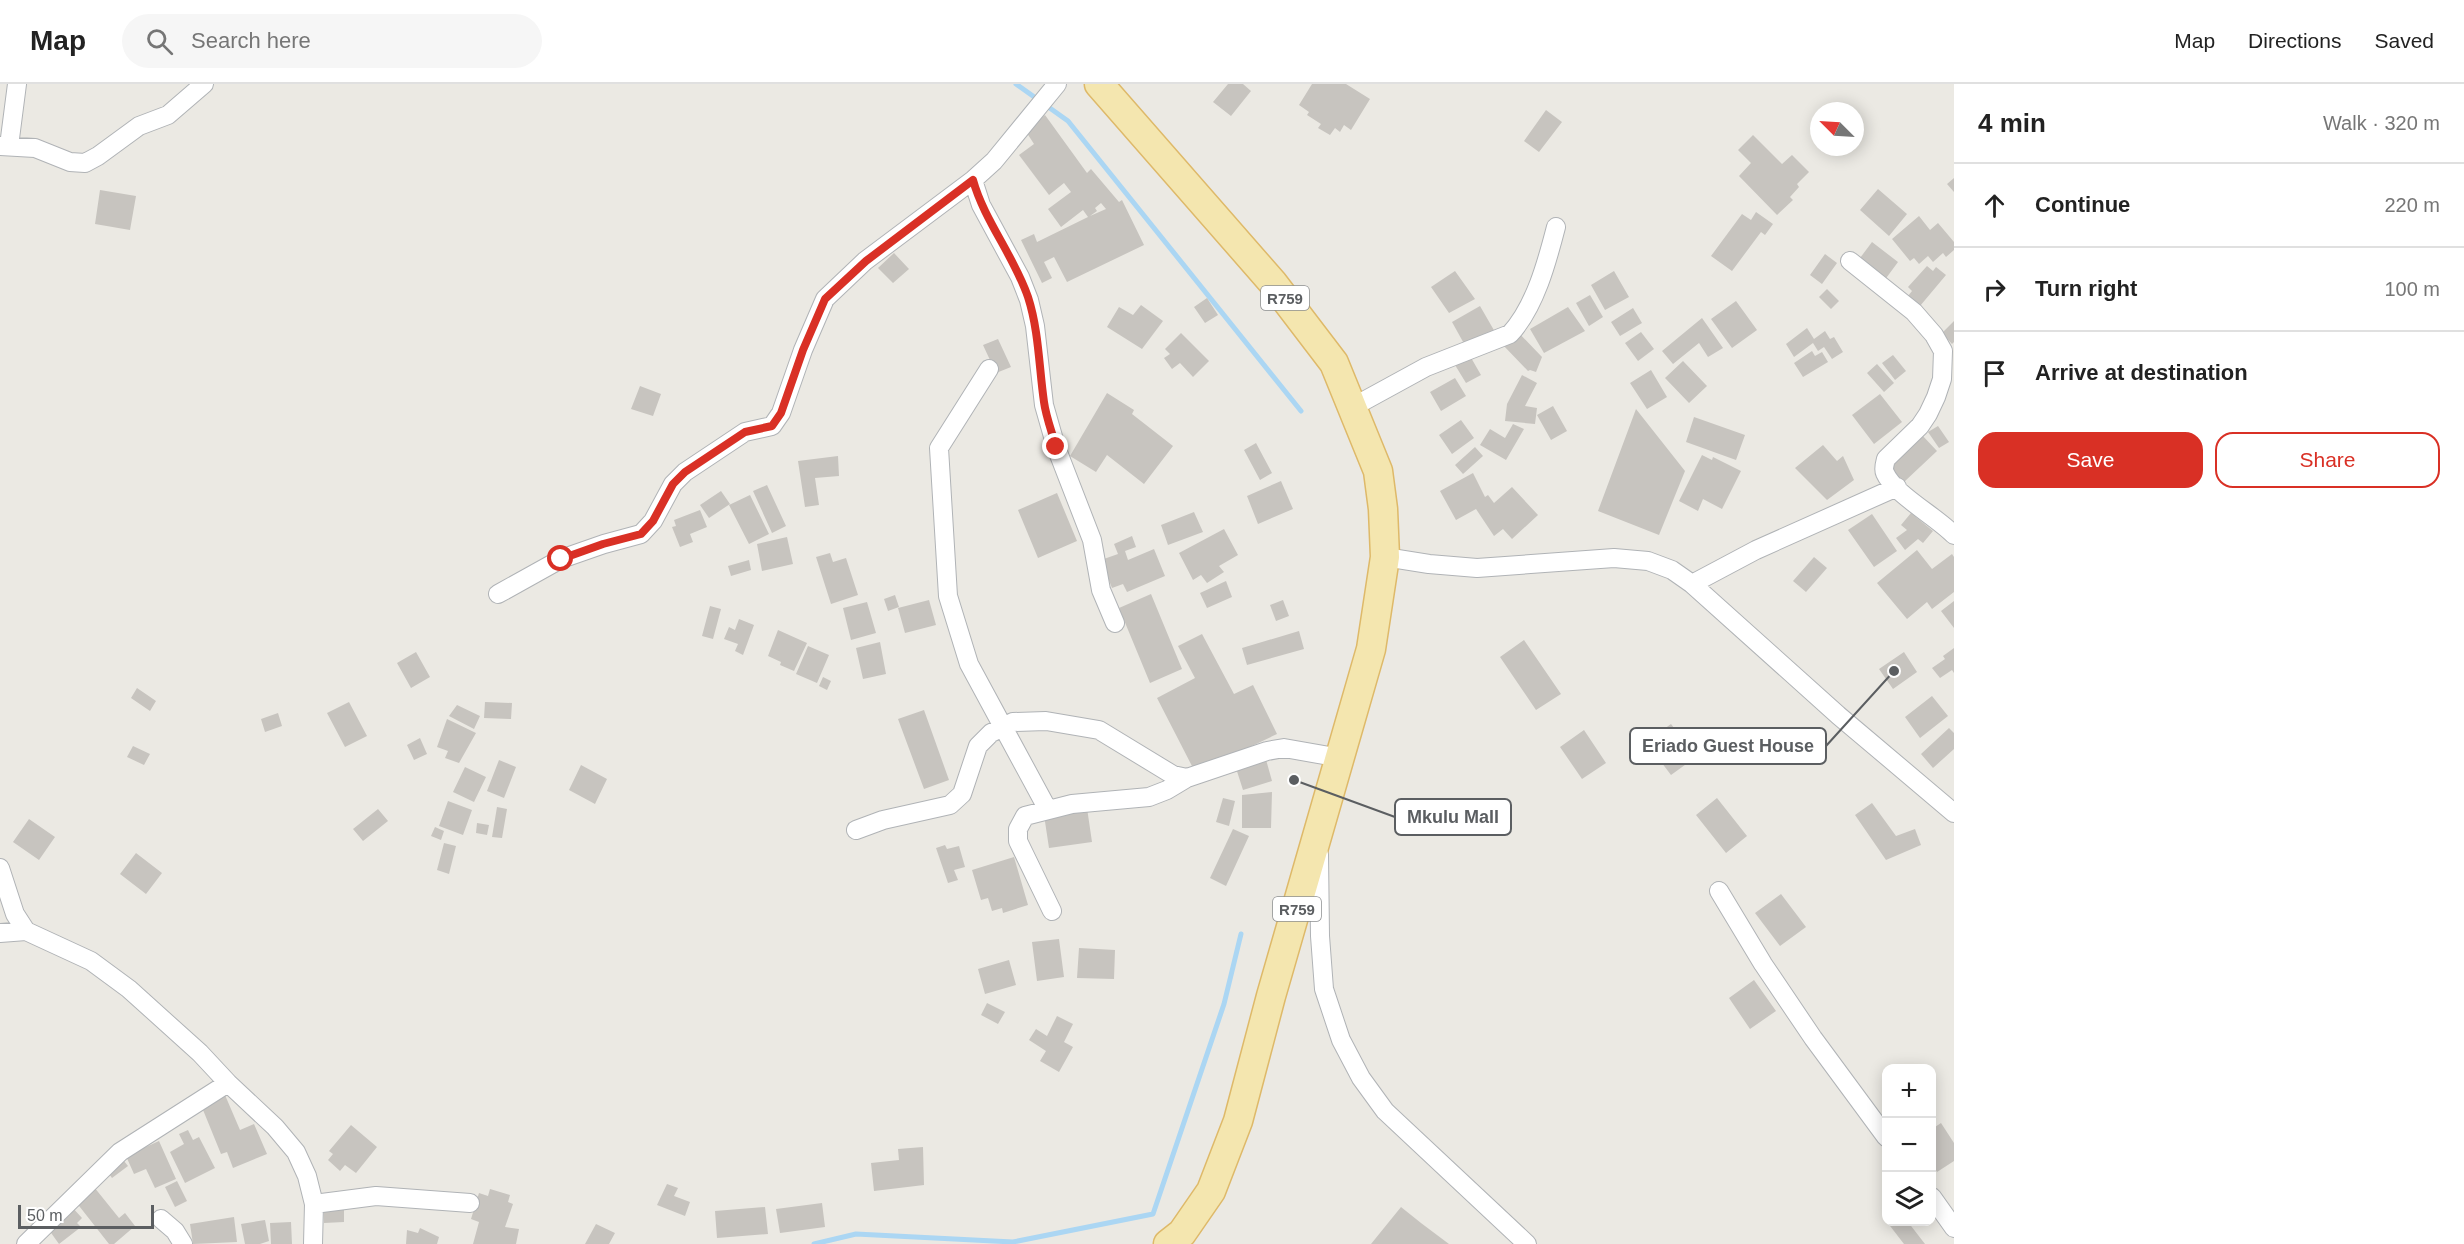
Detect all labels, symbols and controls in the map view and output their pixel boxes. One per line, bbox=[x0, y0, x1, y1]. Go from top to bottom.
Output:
search box bbox=[122, 14, 542, 68]
text: Map bbox=[30, 25, 86, 56]
icon: search bbox=[143, 25, 176, 58]
text: Search here bbox=[191, 28, 311, 53]
text: Map bbox=[2174, 29, 2215, 52]
text: Directions bbox=[2248, 29, 2341, 52]
text: Saved bbox=[2374, 29, 2434, 52]
north arrow bbox=[1810, 102, 1864, 156]
text: 4 min bbox=[1978, 108, 2046, 138]
text: Walk · 320 m bbox=[2323, 112, 2440, 134]
icon: ahead bbox=[1978, 189, 2011, 222]
text: Continue bbox=[2035, 192, 2130, 217]
text: 220 m bbox=[2384, 194, 2440, 216]
icon: right bbox=[1978, 273, 2011, 306]
text: Turn right bbox=[2035, 276, 2137, 301]
text: 100 m bbox=[2384, 278, 2440, 300]
road number: R759 bbox=[1261, 286, 1309, 310]
icon: arrive bbox=[1978, 357, 2011, 390]
text: Arrive at destination bbox=[2035, 360, 2248, 385]
button: Save bbox=[1978, 432, 2203, 488]
button: Share bbox=[2215, 432, 2440, 488]
route end bbox=[1042, 433, 1068, 459]
route start bbox=[547, 545, 573, 571]
callout: Eriado Guest House bbox=[1630, 728, 1826, 764]
text: Eriado Guest House bbox=[1642, 736, 1814, 756]
callout: Mkulu Mall bbox=[1395, 799, 1511, 835]
text: Mkulu Mall bbox=[1407, 807, 1499, 827]
road number: R759 bbox=[1273, 897, 1321, 921]
map controls bbox=[1882, 1064, 1936, 1226]
button: + bbox=[1882, 1064, 1936, 1118]
button: − bbox=[1882, 1118, 1936, 1172]
button: layers bbox=[1882, 1172, 1936, 1226]
scale bar bbox=[18, 1202, 154, 1230]
text: 50 m bbox=[27, 1207, 63, 1224]

